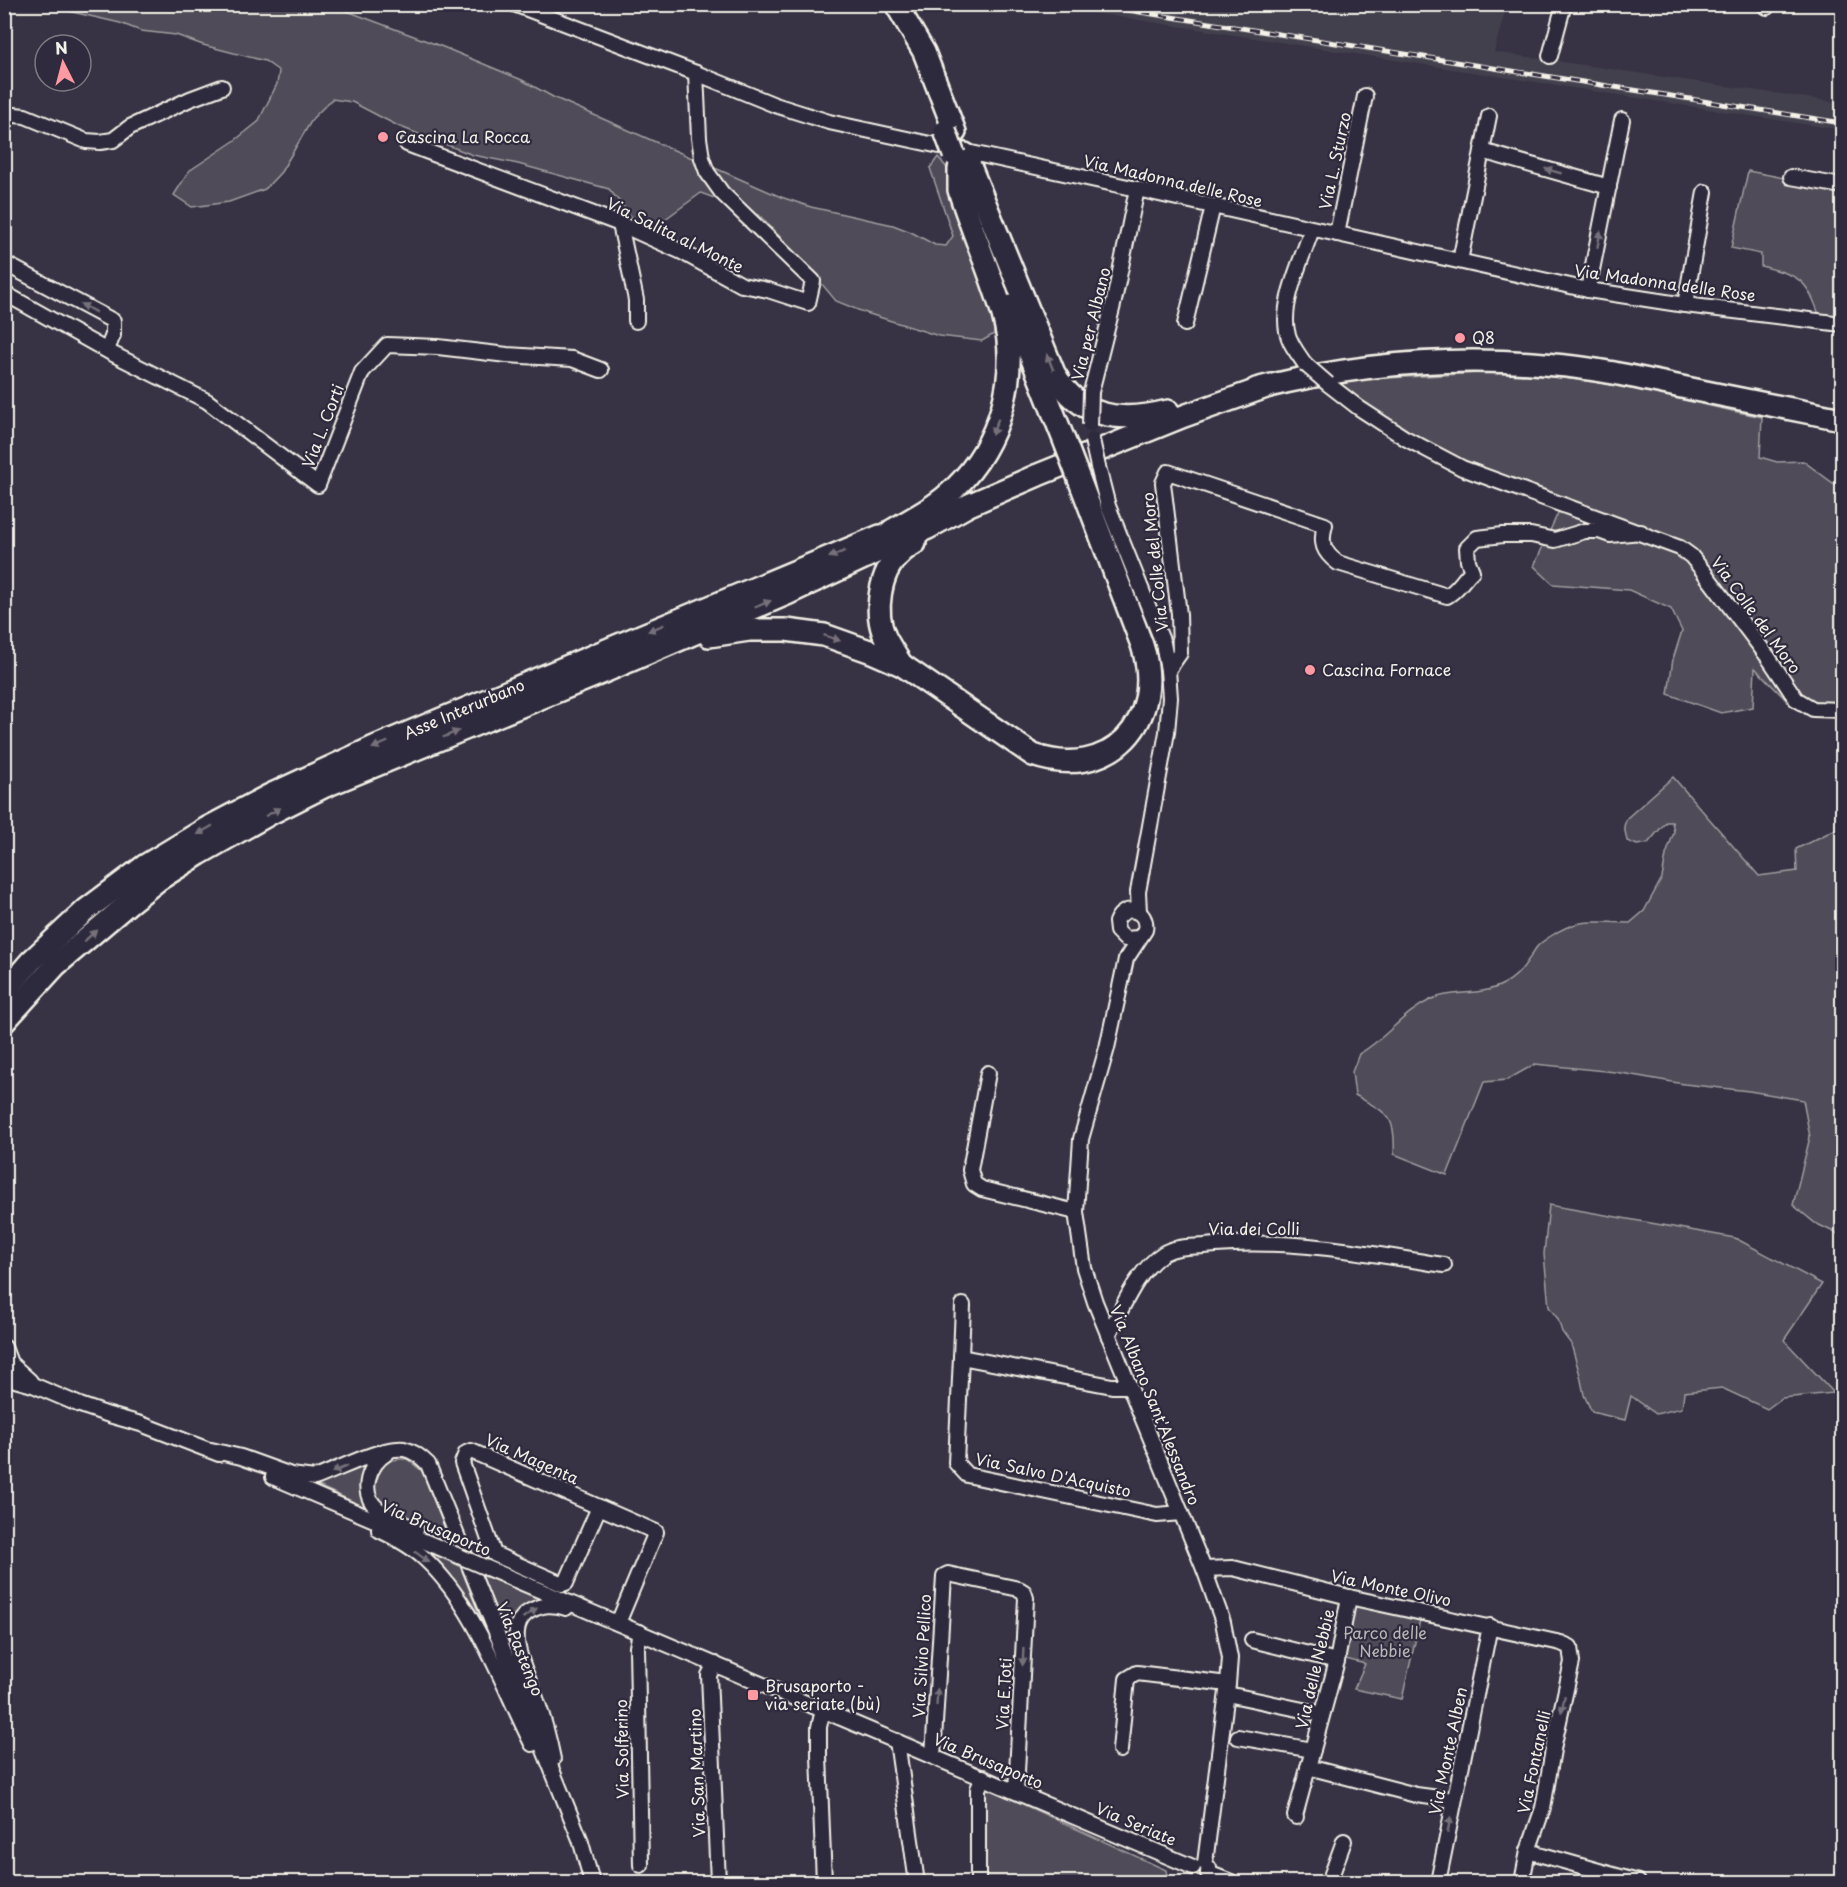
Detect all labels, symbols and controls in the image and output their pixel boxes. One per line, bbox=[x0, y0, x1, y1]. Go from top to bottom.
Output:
north arrow bbox=[33, 33, 93, 93]
text: N bbox=[54, 34, 69, 60]
street label: Via L. Sturzo bbox=[1312, 110, 1356, 212]
place label: Cascina La Rocca bbox=[395, 124, 530, 148]
marker: Cascina La Rocca bbox=[376, 130, 390, 144]
street label: Via Madonna delle Rose bbox=[1081, 148, 1265, 212]
one-way arrow bbox=[1544, 166, 1562, 175]
street label: Via Salita al Monte bbox=[603, 190, 748, 278]
one-way arrow bbox=[1595, 229, 1604, 248]
street label: Via Madonna delle Rose bbox=[1573, 257, 1758, 307]
street label: Via per Albano bbox=[1064, 264, 1116, 383]
one-way arrow bbox=[80, 302, 96, 313]
place label: Q8 bbox=[1472, 325, 1495, 349]
marker: Q8 bbox=[1453, 331, 1467, 345]
one-way arrow bbox=[1045, 353, 1055, 371]
street label: Via L. Corti bbox=[295, 380, 349, 471]
one-way arrow bbox=[990, 418, 999, 436]
street label: Via Colle del Moro bbox=[1135, 491, 1173, 633]
one-way arrow bbox=[827, 549, 845, 559]
street label: Via Colle del Moro bbox=[1706, 551, 1808, 678]
one-way arrow bbox=[754, 599, 772, 608]
one-way arrow bbox=[647, 623, 665, 633]
one-way arrow bbox=[823, 634, 841, 643]
place label: Cascina Fornace bbox=[1322, 657, 1451, 681]
marker: Cascina Fornace bbox=[1303, 663, 1317, 677]
street label: Asse Interurbano bbox=[399, 672, 528, 744]
one-way arrow bbox=[443, 729, 461, 739]
one-way arrow bbox=[371, 741, 389, 750]
one-way arrow bbox=[265, 807, 282, 817]
one-way arrow bbox=[196, 825, 213, 835]
one-way arrow bbox=[82, 930, 97, 943]
street label: Via dei Colli bbox=[1208, 1216, 1300, 1240]
street label: Via Albano Sant'Alessandro bbox=[1105, 1301, 1207, 1508]
street label: Via Magenta bbox=[482, 1427, 583, 1489]
street label: Via Salvo D'Acquisto bbox=[973, 1446, 1133, 1502]
one-way arrow bbox=[330, 1464, 348, 1474]
street label: Via Brusaporto bbox=[378, 1493, 495, 1561]
one-way arrow bbox=[414, 1551, 429, 1563]
street label: Via Monte Olivo bbox=[1329, 1563, 1454, 1612]
street label: Via Silvio Pellico bbox=[906, 1593, 936, 1718]
street label: Via Pastengo bbox=[491, 1598, 551, 1699]
street label: Via delle Nebbie bbox=[1289, 1606, 1340, 1731]
one-way arrow bbox=[522, 1607, 539, 1618]
park label: Parco delle Nebbie bbox=[1343, 1620, 1427, 1662]
one-way arrow bbox=[1018, 1647, 1028, 1666]
street label: Via E.Toti bbox=[989, 1657, 1017, 1731]
place label: Brusaporto - via seriate (bù) bbox=[765, 1673, 881, 1715]
street label: Via Monte Alben bbox=[1422, 1684, 1472, 1817]
marker: Brusaporto - via seriate (bù) bbox=[746, 1688, 760, 1702]
one-way arrow bbox=[932, 1688, 941, 1707]
one-way arrow bbox=[1558, 1695, 1567, 1714]
street label: Via Solferino bbox=[608, 1699, 634, 1799]
street label: Via San Martino bbox=[682, 1708, 710, 1838]
street label: Via Fontanelli bbox=[1510, 1708, 1556, 1816]
street label: Via Brusaporto bbox=[930, 1726, 1047, 1794]
street label: Via Seriate bbox=[1092, 1795, 1180, 1851]
one-way arrow bbox=[1445, 1815, 1454, 1834]

